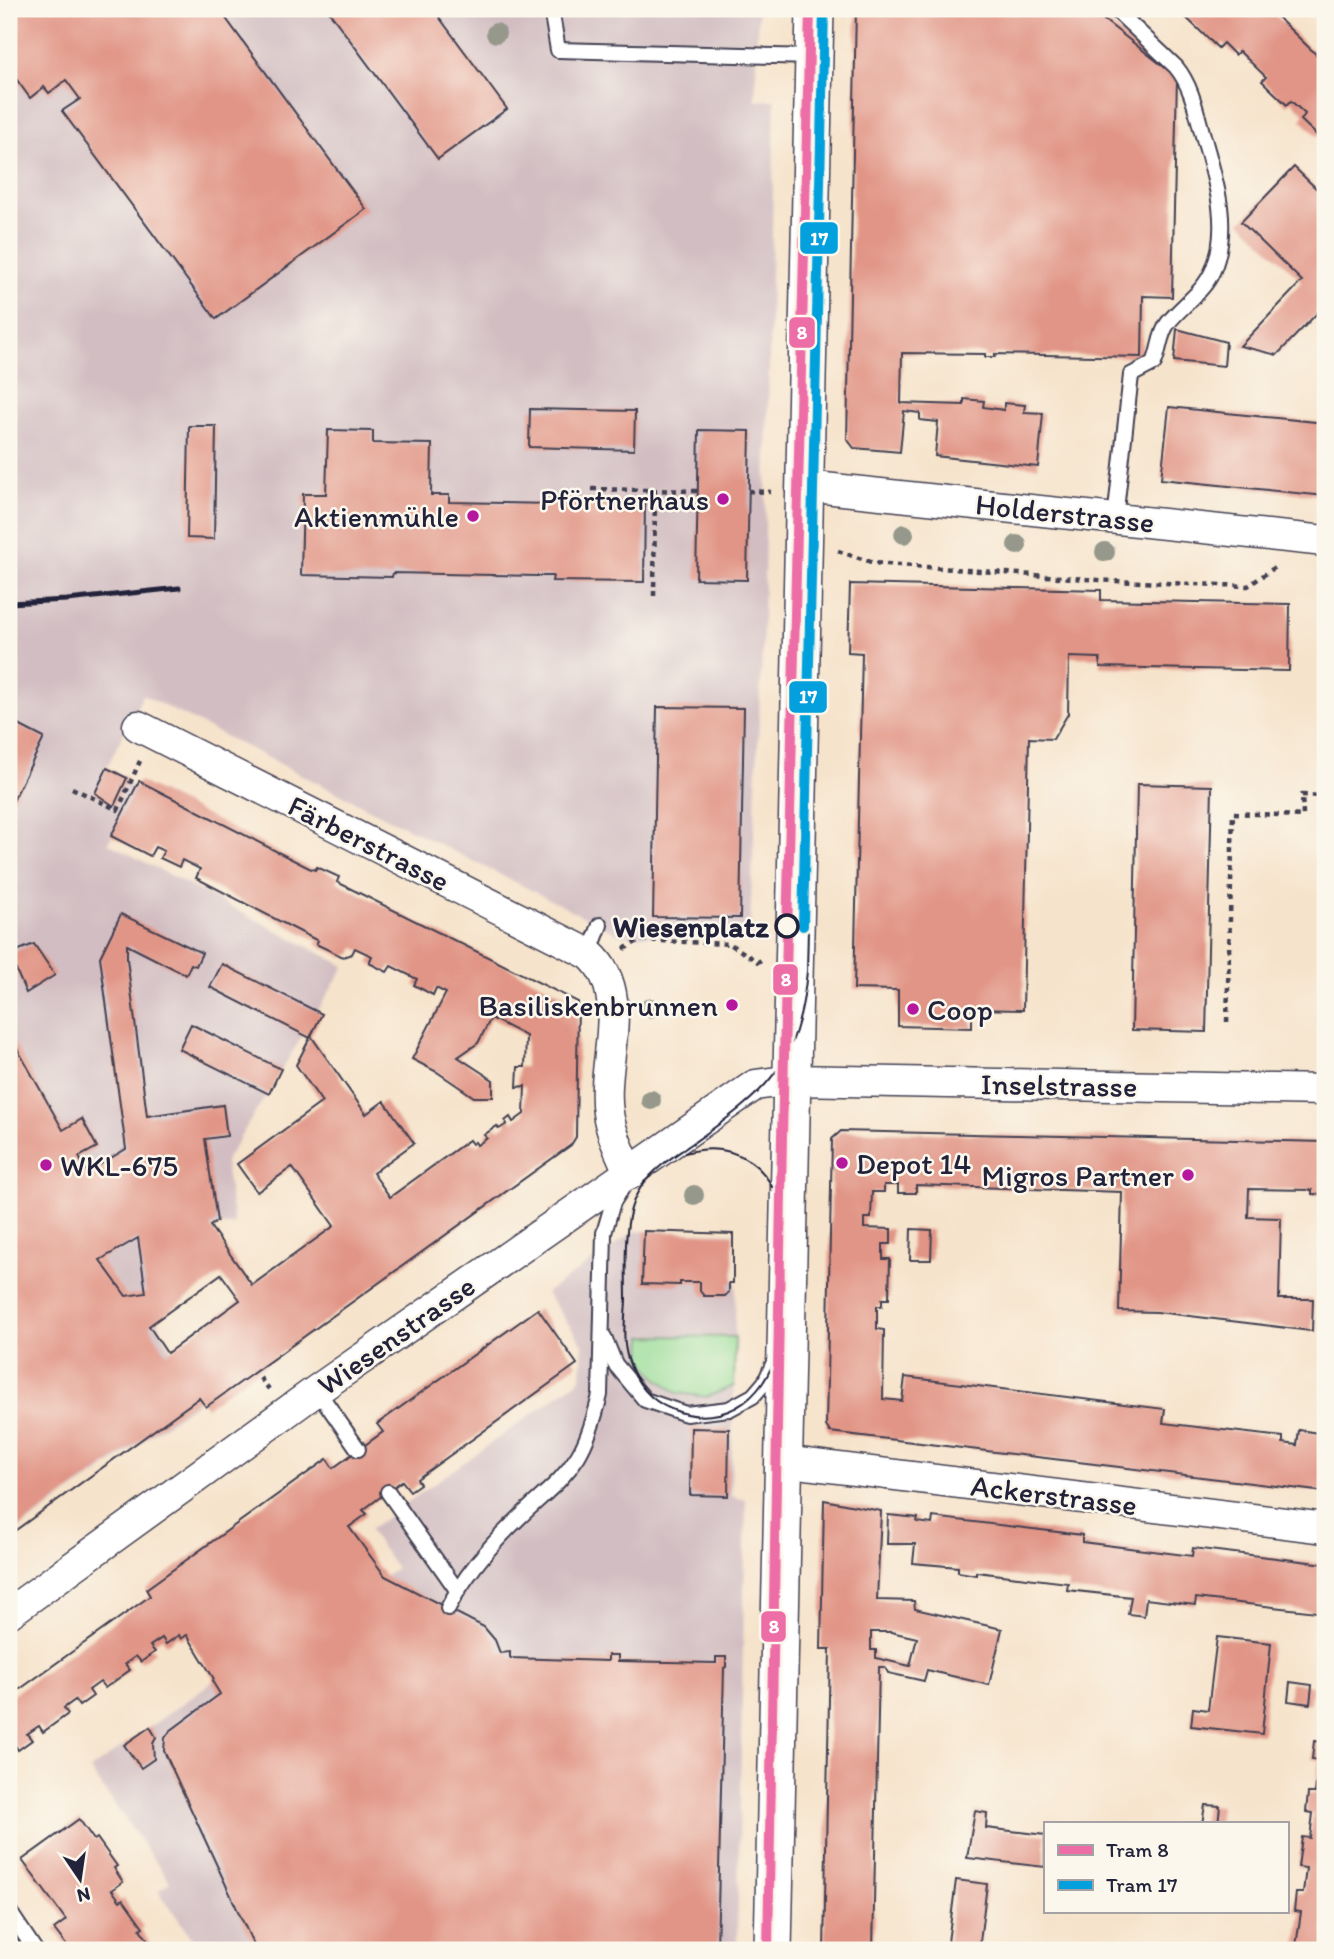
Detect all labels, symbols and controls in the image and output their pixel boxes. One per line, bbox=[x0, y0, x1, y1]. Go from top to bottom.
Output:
line badge: 17 bbox=[799, 221, 839, 255]
text: 17 bbox=[810, 227, 829, 250]
line badge: 8 bbox=[788, 316, 816, 349]
text: 8 bbox=[797, 321, 808, 344]
place label: Pförtnerhaus bbox=[540, 481, 709, 518]
street label: Holderstrasse bbox=[974, 485, 1156, 541]
marker: Pförtnerhaus bbox=[715, 491, 731, 507]
place label: Aktienmühle bbox=[294, 498, 459, 535]
marker: Aktienmühle bbox=[465, 508, 481, 524]
line badge: 17 bbox=[788, 680, 828, 714]
text: 17 bbox=[799, 685, 818, 708]
street label: Färberstrasse bbox=[282, 787, 456, 899]
place label: Wiesenplatz bbox=[612, 908, 770, 945]
marker: Wiesenplatz bbox=[775, 914, 799, 938]
line badge: 8 bbox=[772, 963, 799, 996]
text: 8 bbox=[781, 968, 792, 991]
place label: Basiliskenbrunnen bbox=[478, 987, 718, 1024]
place label: Coop bbox=[927, 991, 993, 1028]
marker: Basiliskenbrunnen bbox=[724, 997, 740, 1013]
marker: Coop bbox=[905, 1001, 921, 1017]
street label: Inselstrasse bbox=[980, 1065, 1138, 1105]
place label: Depot 14 bbox=[856, 1145, 971, 1182]
place label: WKL-675 bbox=[60, 1147, 178, 1184]
marker: Depot 14 bbox=[834, 1155, 850, 1171]
marker: WKL-675 bbox=[38, 1157, 54, 1173]
place label: Migros Partner bbox=[981, 1157, 1174, 1194]
marker: Migros Partner bbox=[1180, 1167, 1196, 1183]
street label: Wiesenstrasse bbox=[310, 1267, 482, 1403]
street label: Ackerstrasse bbox=[969, 1466, 1139, 1524]
line badge: 8 bbox=[760, 1610, 787, 1643]
text: 8 bbox=[769, 1615, 780, 1638]
legend bbox=[1044, 1822, 1288, 1913]
text: Tram 8 bbox=[1106, 1837, 1169, 1862]
north arrow bbox=[46, 1843, 116, 1913]
text: Tram 17 bbox=[1106, 1872, 1177, 1897]
text: N bbox=[75, 1882, 93, 1908]

